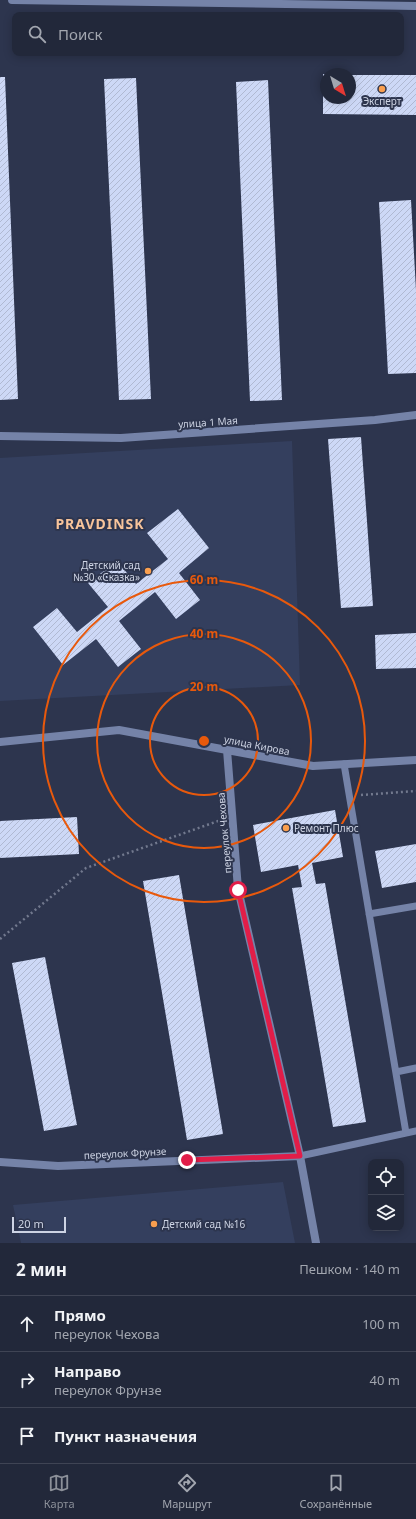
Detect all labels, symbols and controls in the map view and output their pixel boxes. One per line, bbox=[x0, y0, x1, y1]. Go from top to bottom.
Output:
search box bbox=[12, 12, 404, 56]
icon: search bbox=[26, 23, 48, 45]
text: Поиск bbox=[58, 24, 103, 44]
north arrow bbox=[320, 68, 356, 104]
marker: Эксперт bbox=[377, 84, 387, 94]
place label: Эксперт bbox=[363, 94, 402, 108]
street label: улица 1 Мая bbox=[178, 413, 238, 431]
district label: PRAVDINSK bbox=[55, 514, 145, 533]
place label: Детский сад №30 «Сказка» bbox=[73, 558, 140, 584]
marker: Детский сад №30 «Сказка» bbox=[143, 566, 153, 576]
text: 60 m bbox=[190, 571, 218, 588]
text: 40 m bbox=[190, 625, 218, 642]
text: 20 m bbox=[190, 678, 218, 695]
street label: улица Кирова bbox=[223, 732, 291, 758]
centre of rings bbox=[197, 734, 211, 748]
street label: переулок Чехова bbox=[213, 792, 235, 874]
place label: Ремонт Плюс bbox=[294, 821, 359, 835]
marker: Ремонт Плюс bbox=[281, 823, 291, 833]
route start bbox=[229, 881, 247, 899]
street label: переулок Фрунзе bbox=[83, 1144, 167, 1162]
route end bbox=[178, 1151, 196, 1169]
map controls bbox=[368, 1159, 404, 1231]
button: locate bbox=[368, 1159, 404, 1195]
button: layers bbox=[368, 1195, 404, 1231]
scale bar bbox=[12, 1215, 66, 1234]
text: 20 m bbox=[18, 1216, 44, 1231]
place label: Детский сад №16 bbox=[162, 1217, 246, 1231]
marker: Детский сад №16 bbox=[149, 1219, 159, 1229]
text: 2 мин bbox=[16, 1258, 67, 1281]
text: Пешком · 140 m bbox=[299, 1260, 400, 1278]
text: Прямо bbox=[54, 1305, 106, 1325]
icon: ahead bbox=[16, 1313, 38, 1335]
text: 100 m bbox=[362, 1315, 400, 1333]
text: переулок Чехова bbox=[54, 1325, 160, 1343]
text: Направо bbox=[54, 1361, 121, 1381]
icon: right bbox=[16, 1369, 38, 1391]
text: 40 m bbox=[370, 1371, 400, 1389]
text: переулок Фрунзе bbox=[54, 1381, 162, 1399]
icon: arrive bbox=[16, 1425, 38, 1447]
text: Пункт назначения bbox=[54, 1426, 197, 1446]
tab: Карта bbox=[44, 1472, 75, 1511]
tab: Маршрут bbox=[162, 1472, 212, 1511]
tab: Сохранённые bbox=[300, 1472, 372, 1511]

